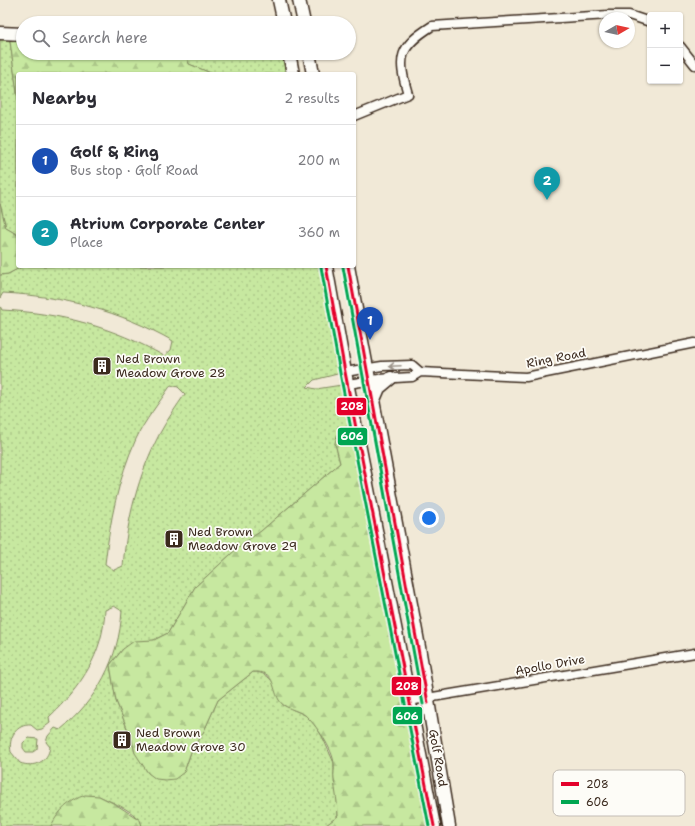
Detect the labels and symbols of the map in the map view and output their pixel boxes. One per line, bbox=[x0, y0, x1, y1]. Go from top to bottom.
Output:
north arrow bbox=[599, 12, 635, 48]
pin: 2 bbox=[534, 167, 560, 200]
pin: 1 bbox=[357, 307, 383, 340]
street label: Ring Road bbox=[525, 344, 587, 372]
place label: Ned Brown Meadow Grove 28 bbox=[116, 351, 225, 381]
building icon: Ned Brown Meadow Grove 28 bbox=[91, 355, 113, 377]
one-way arrow bbox=[389, 362, 402, 369]
line badge: 208 bbox=[336, 397, 367, 416]
text: 208 bbox=[341, 399, 364, 414]
line badge: 606 bbox=[337, 427, 368, 446]
text: 606 bbox=[341, 429, 364, 444]
your location bbox=[419, 508, 439, 528]
place label: Ned Brown Meadow Grove 29 bbox=[188, 524, 297, 554]
building icon: Ned Brown Meadow Grove 29 bbox=[163, 528, 185, 550]
street label: Apollo Drive bbox=[514, 651, 586, 679]
line badge: 208 bbox=[391, 676, 422, 696]
text: 208 bbox=[396, 679, 419, 694]
line badge: 606 bbox=[392, 706, 423, 725]
text: 606 bbox=[396, 709, 419, 724]
place label: Ned Brown Meadow Grove 30 bbox=[136, 725, 246, 755]
street label: Golf Road bbox=[425, 728, 451, 789]
building icon: Ned Brown Meadow Grove 30 bbox=[111, 729, 133, 751]
legend bbox=[553, 770, 685, 816]
text: 208 bbox=[586, 777, 609, 792]
text: 606 bbox=[586, 795, 609, 810]

